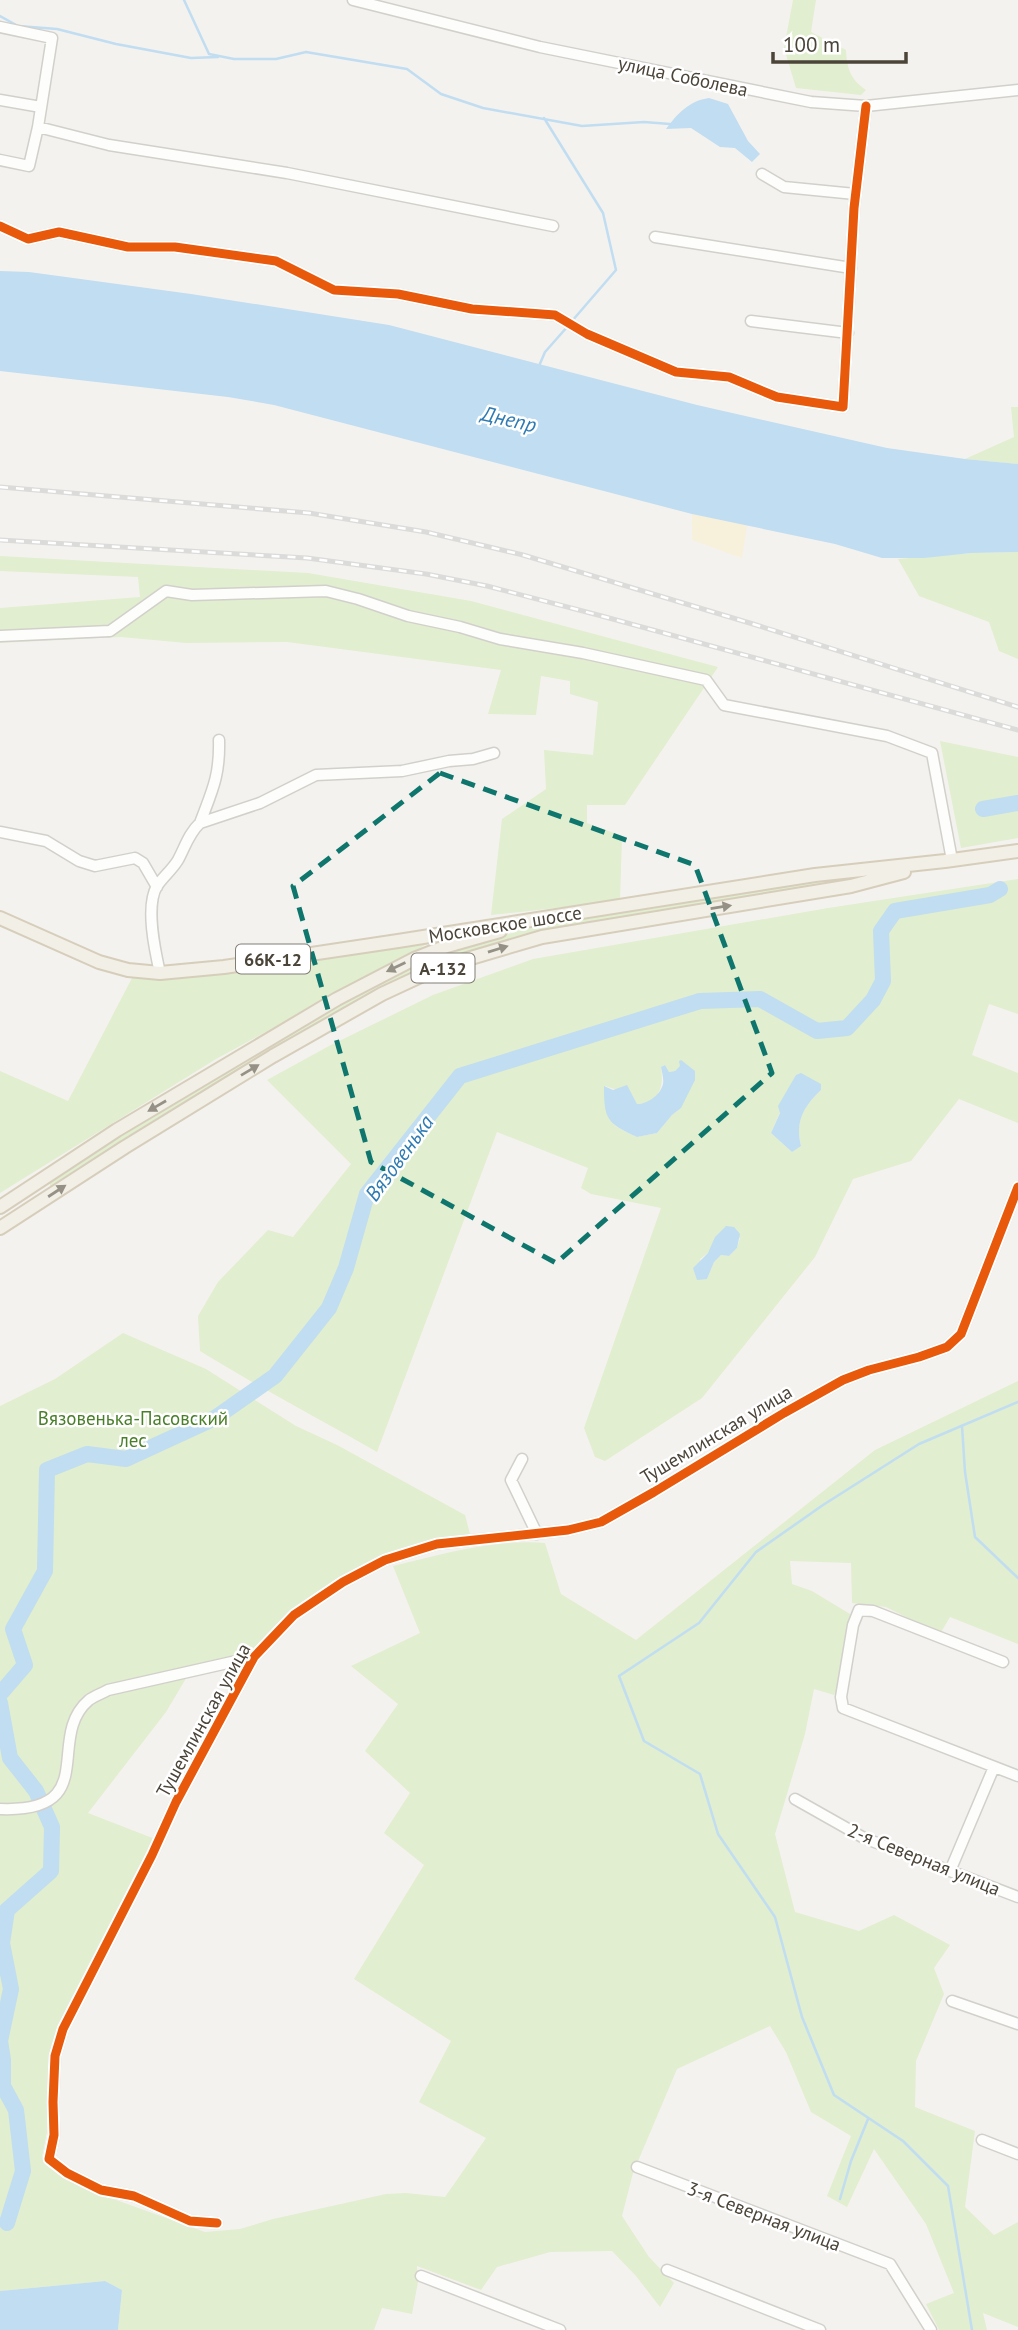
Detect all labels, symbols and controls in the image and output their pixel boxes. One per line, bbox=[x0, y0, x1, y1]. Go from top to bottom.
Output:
scale bar bbox=[773, 21, 906, 65]
text: 100 m bbox=[783, 31, 840, 58]
street label: улица Соболева bbox=[616, 51, 750, 101]
water label: Днепр bbox=[477, 399, 539, 438]
street label: Московское шоссе bbox=[427, 900, 583, 948]
one-way arrow bbox=[710, 901, 732, 912]
road number: 66К-12 bbox=[236, 944, 310, 974]
one-way arrow bbox=[487, 944, 508, 954]
road number: А-132 bbox=[412, 953, 474, 982]
one-way arrow bbox=[386, 962, 406, 973]
one-way arrow bbox=[241, 1064, 260, 1077]
one-way arrow bbox=[148, 1100, 167, 1113]
water label: Вязовенька bbox=[359, 1109, 440, 1206]
one-way arrow bbox=[47, 1184, 67, 1197]
street label: Тушемлинская улица bbox=[636, 1379, 796, 1489]
park label: Вязовенька-Пасовский лес bbox=[38, 1406, 228, 1452]
street label: Тушемлинская улица bbox=[151, 1639, 255, 1801]
street label: 2-я Северная улица bbox=[844, 1817, 1004, 1901]
street label: 3-я Северная улица bbox=[684, 2176, 844, 2256]

